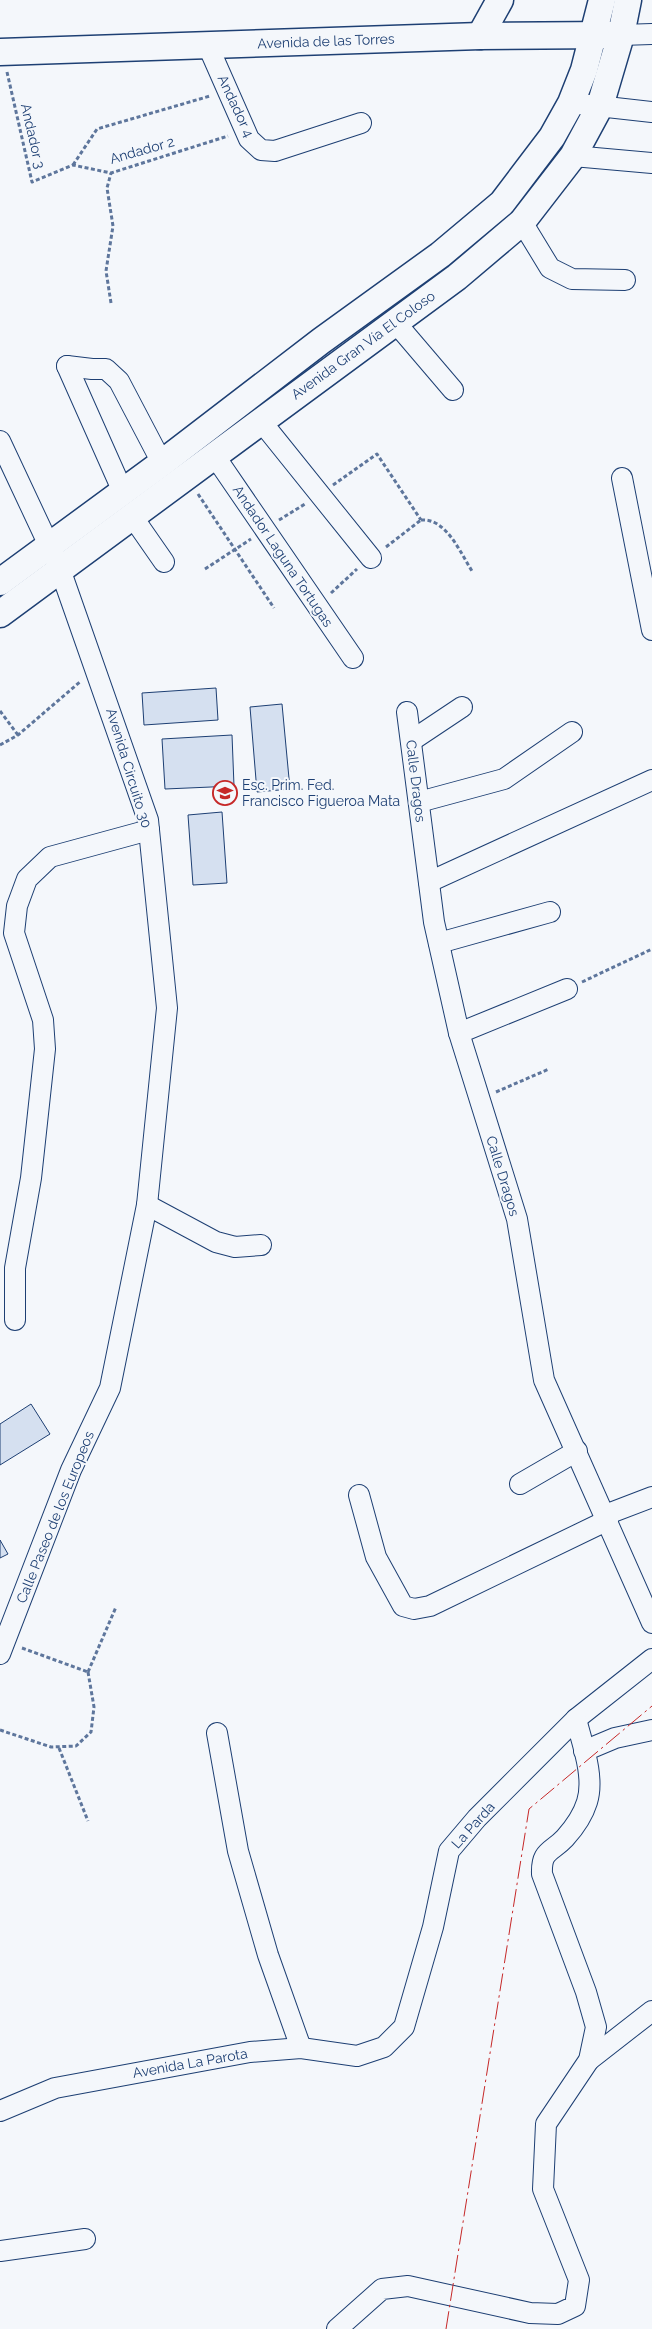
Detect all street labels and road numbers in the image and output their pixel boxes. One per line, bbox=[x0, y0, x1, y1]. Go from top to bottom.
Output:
street label: Avenida de las Torres bbox=[257, 31, 395, 51]
street label: Andador 4 bbox=[215, 72, 258, 140]
street label: Andador 3 bbox=[18, 102, 48, 170]
street label: Andador 2 bbox=[108, 133, 176, 167]
street label: Avenida Gran Vía El Coloso bbox=[288, 287, 438, 403]
street label: Andador Laguna Tortugas bbox=[230, 482, 336, 630]
street label: Avenida Circuito 30 bbox=[103, 706, 155, 830]
street label: Calle Dragos bbox=[403, 739, 429, 823]
street label: Calle Dragos bbox=[483, 1134, 523, 1218]
street label: Calle Paseo de los Europeos bbox=[13, 1428, 97, 1605]
street label: La Parda bbox=[448, 1799, 498, 1851]
street label: Avenida La Parota bbox=[131, 2045, 249, 2081]

